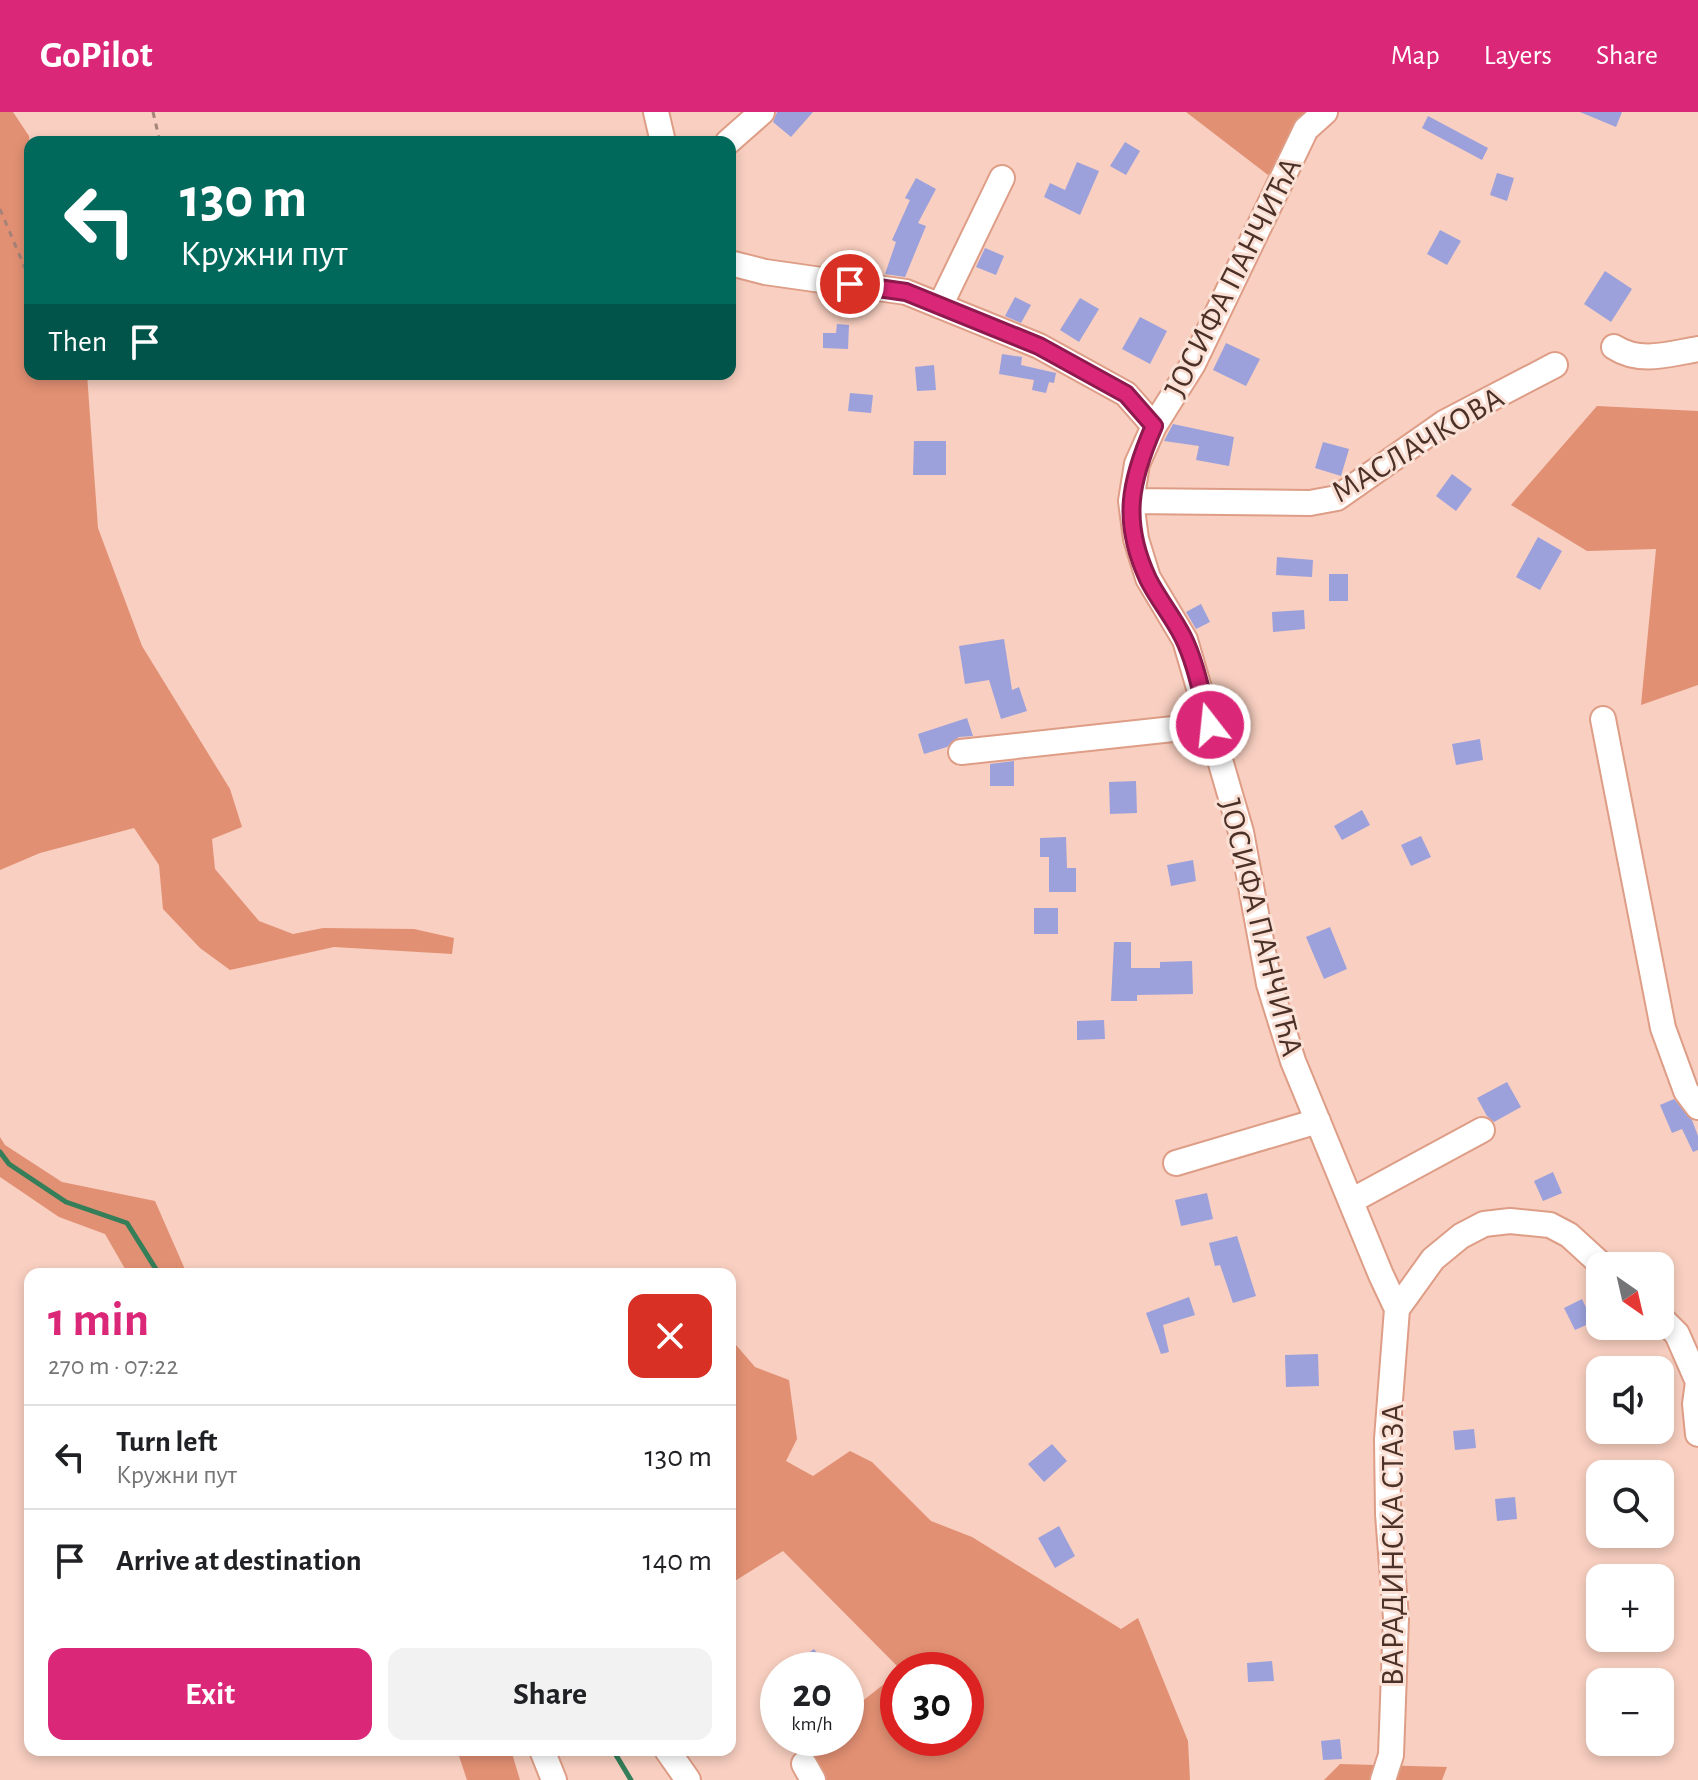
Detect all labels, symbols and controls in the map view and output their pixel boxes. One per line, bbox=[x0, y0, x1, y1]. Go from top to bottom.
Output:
text: GoPilot bbox=[40, 37, 153, 75]
text: Map bbox=[1391, 42, 1440, 70]
text: Layers bbox=[1484, 42, 1552, 70]
text: Share bbox=[1596, 42, 1658, 70]
street label: ЈОСИФА ПАНЧИЋА bbox=[1159, 152, 1307, 403]
icon: left bbox=[48, 168, 152, 272]
text: 130 m bbox=[180, 171, 307, 227]
text: Кружни пут bbox=[180, 236, 347, 272]
pin bbox=[816, 250, 884, 318]
icon: arrive bbox=[828, 262, 872, 306]
icon: arrive bbox=[123, 320, 167, 364]
text: Then bbox=[48, 327, 107, 357]
street label: МАСЛАЧКОВА bbox=[1326, 381, 1509, 509]
position arrow bbox=[1168, 683, 1252, 767]
street label: ЈОСИФА ПАНЧИЋА bbox=[1214, 795, 1309, 1060]
north arrow bbox=[1586, 1252, 1674, 1340]
map controls bbox=[1586, 1252, 1674, 1756]
button: close bbox=[628, 1294, 712, 1378]
text: 1 min bbox=[48, 1297, 149, 1345]
text: 270 m · 07:22 bbox=[48, 1353, 178, 1379]
button: sound bbox=[1586, 1356, 1674, 1444]
street label: ВАРАДИНСКА СТАЗА bbox=[1377, 1403, 1409, 1686]
text: Turn left bbox=[116, 1427, 217, 1457]
icon: left bbox=[48, 1435, 92, 1479]
text: 130 m bbox=[645, 1442, 712, 1472]
button: search bbox=[1586, 1460, 1674, 1548]
text: Кружни пут bbox=[116, 1462, 237, 1488]
icon: arrive bbox=[48, 1539, 92, 1583]
text: Arrive at destination bbox=[116, 1546, 362, 1576]
text: 140 m bbox=[642, 1546, 712, 1576]
button: + bbox=[1586, 1564, 1674, 1652]
button: Exit bbox=[48, 1648, 372, 1740]
button: Share bbox=[388, 1648, 712, 1740]
speed limit sign: 30 bbox=[880, 1652, 984, 1756]
button: − bbox=[1586, 1668, 1674, 1756]
text: 20 bbox=[792, 1674, 832, 1714]
text: km/h bbox=[791, 1714, 833, 1734]

